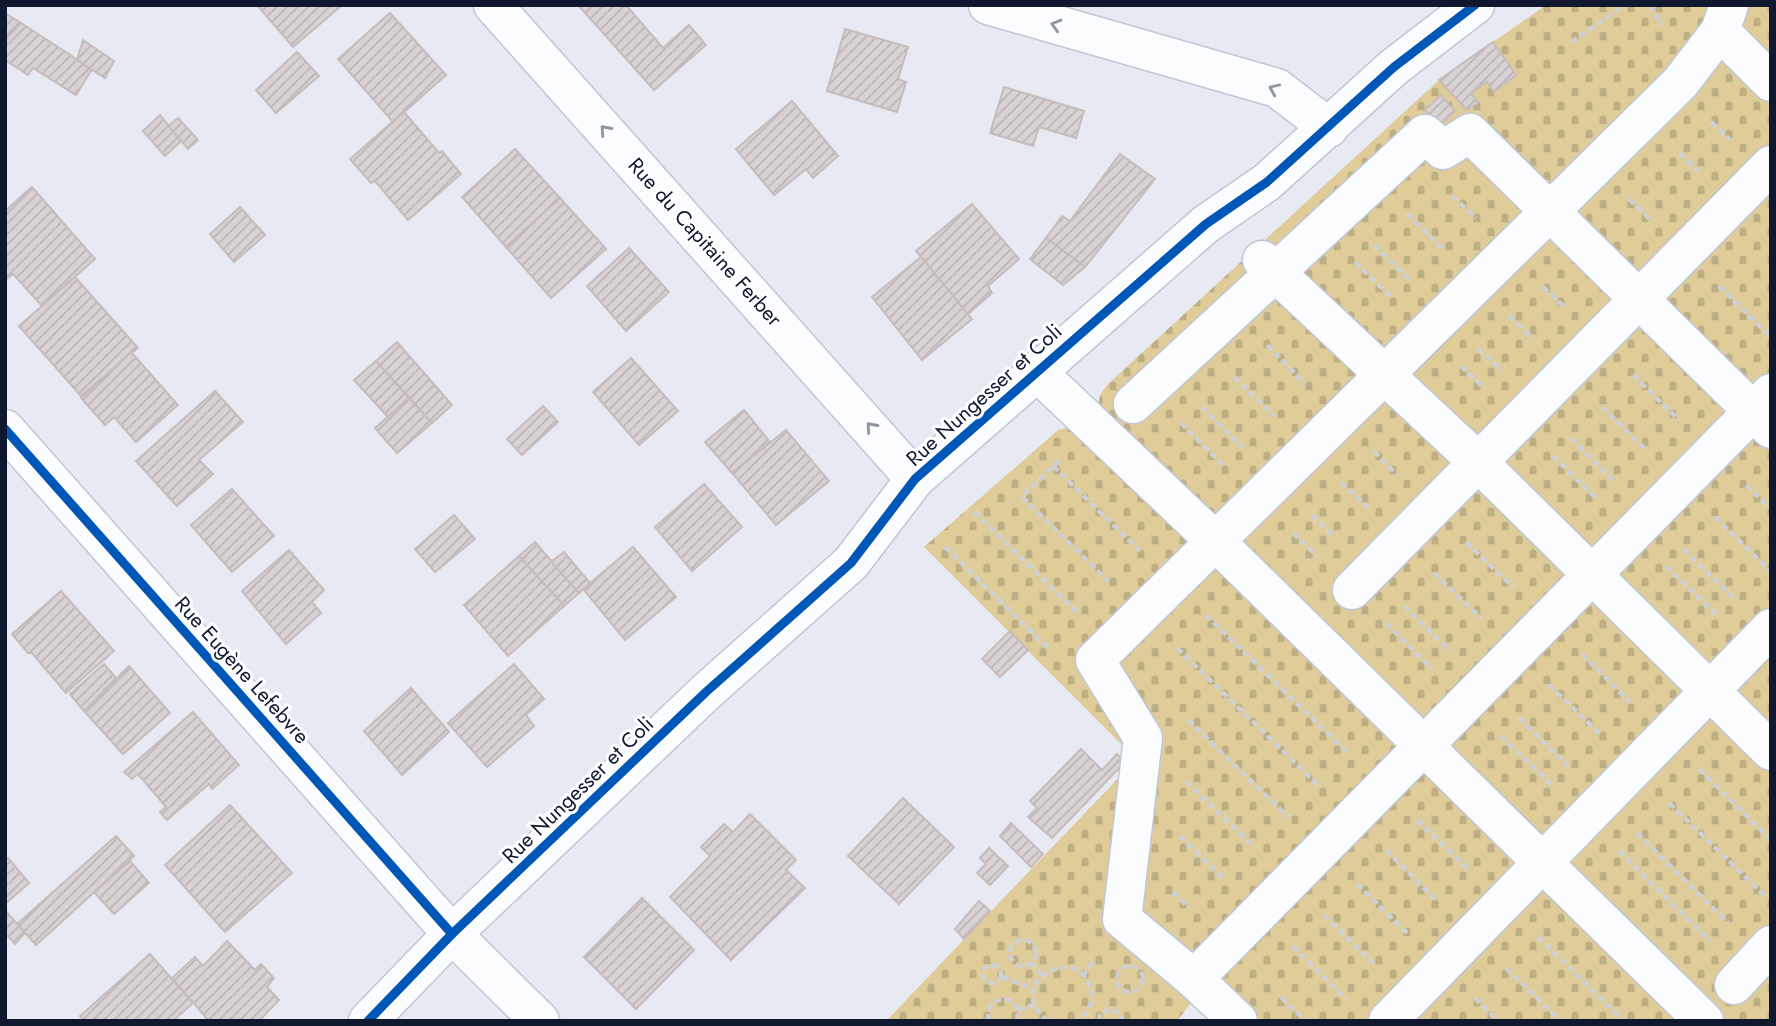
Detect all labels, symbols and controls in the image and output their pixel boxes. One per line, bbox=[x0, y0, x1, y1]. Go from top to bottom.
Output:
one-way arrow bbox=[1050, 18, 1062, 33]
one-way arrow bbox=[1269, 83, 1281, 97]
one-way arrow bbox=[601, 125, 613, 138]
street label: Rue du Capitaine Ferber bbox=[621, 151, 790, 334]
street label: Rue Nungesser et Coli bbox=[899, 317, 1069, 473]
one-way arrow bbox=[867, 422, 879, 435]
street label: Rue Eugène Lefebvre bbox=[168, 590, 317, 750]
street label: Rue Nungesser et Coli bbox=[495, 710, 661, 870]

